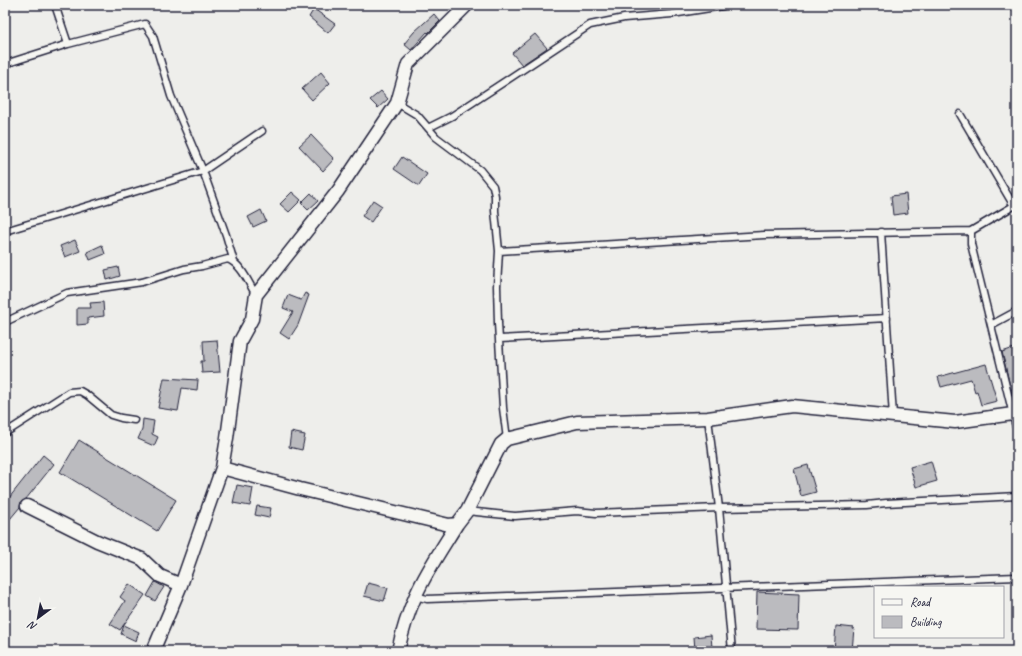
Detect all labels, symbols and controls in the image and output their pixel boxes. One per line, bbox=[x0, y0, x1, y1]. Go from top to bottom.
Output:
legend bbox=[874, 586, 1004, 638]
text: Road bbox=[910, 594, 932, 610]
north arrow bbox=[18, 598, 58, 638]
text: Building bbox=[910, 614, 942, 630]
text: N bbox=[24, 618, 39, 634]

